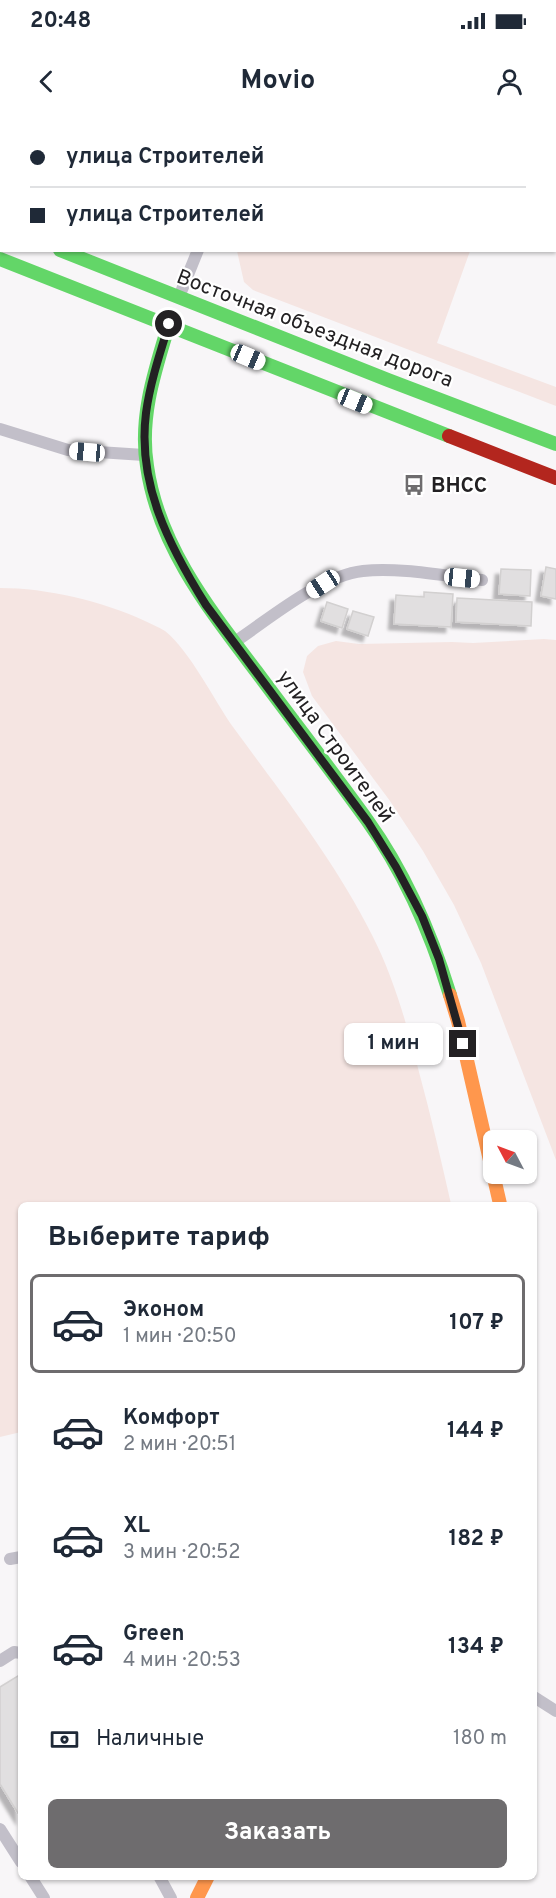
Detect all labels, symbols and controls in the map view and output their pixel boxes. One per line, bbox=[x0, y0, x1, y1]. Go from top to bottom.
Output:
text: 20:48 bbox=[30, 8, 91, 35]
text: Movio bbox=[241, 64, 315, 98]
icon: back bbox=[30, 65, 63, 98]
icon: person bbox=[493, 65, 526, 98]
text: улица Строителей bbox=[66, 144, 264, 171]
text: улица Строителей bbox=[66, 202, 264, 229]
street label: Восточная объездная дорога bbox=[172, 264, 457, 395]
route start bbox=[155, 310, 182, 337]
car bbox=[228, 342, 268, 372]
car bbox=[335, 386, 375, 416]
car bbox=[68, 441, 106, 463]
bus stop icon: ВНСС bbox=[402, 473, 426, 497]
place label: ВНСС bbox=[431, 473, 487, 500]
car bbox=[303, 567, 343, 601]
car bbox=[443, 567, 481, 589]
street label: улица Строителей bbox=[270, 665, 399, 829]
callout: 1 мин bbox=[343, 1023, 442, 1065]
route end bbox=[449, 1030, 476, 1057]
text: 1 мин bbox=[368, 1031, 419, 1057]
north arrow bbox=[483, 1130, 537, 1184]
map controls bbox=[483, 1130, 537, 1184]
text: Выберите тариф bbox=[48, 1221, 270, 1255]
icon: car bbox=[51, 1297, 105, 1351]
text: Эконом bbox=[123, 1297, 204, 1324]
text: 107 ₽ bbox=[449, 1310, 504, 1337]
text: 1 мин · 20:50 bbox=[123, 1324, 237, 1350]
icon: car bbox=[51, 1405, 105, 1459]
text: Комфорт bbox=[123, 1405, 220, 1432]
text: 144 ₽ bbox=[447, 1418, 504, 1445]
text: 2 мин · 20:51 bbox=[123, 1432, 236, 1458]
icon: car bbox=[51, 1513, 105, 1567]
text: XL bbox=[123, 1513, 150, 1540]
text: 182 ₽ bbox=[448, 1526, 504, 1553]
text: 3 мин · 20:52 bbox=[123, 1540, 241, 1566]
icon: car bbox=[51, 1621, 105, 1675]
text: Green bbox=[123, 1621, 185, 1648]
text: 134 ₽ bbox=[448, 1634, 504, 1661]
text: 4 мин · 20:53 bbox=[123, 1648, 241, 1674]
icon: cash bbox=[48, 1723, 81, 1756]
text: Наличные bbox=[96, 1726, 204, 1753]
text: 180 m bbox=[453, 1726, 507, 1752]
button: Заказать bbox=[48, 1799, 507, 1868]

